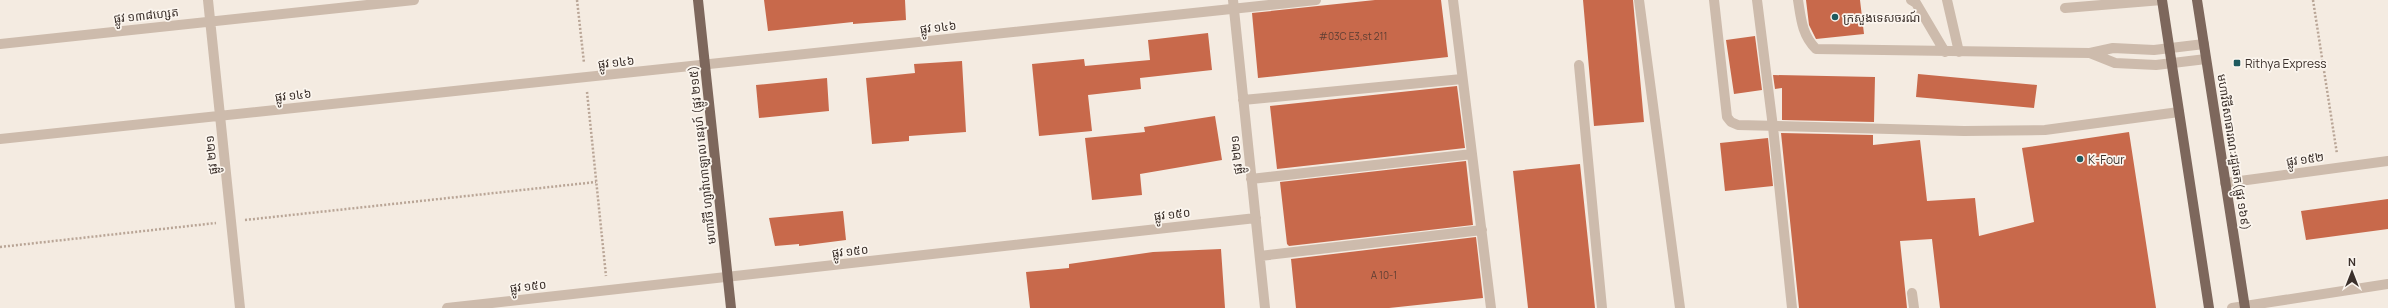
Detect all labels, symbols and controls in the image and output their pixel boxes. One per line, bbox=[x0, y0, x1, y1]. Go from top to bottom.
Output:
street label: ផ្លូវ ១៣៨ហ្សេត bbox=[113, 3, 180, 29]
place label: ក្រសួងទេសចរណ៍ bbox=[1843, 9, 1920, 26]
marker: ក្រសួងទេសចរណ៍ bbox=[1830, 12, 1840, 22]
street label: ផ្លូវ ១៤៦ bbox=[919, 17, 957, 40]
house number: #03C E3,st 211 bbox=[1319, 29, 1387, 43]
street label: ផ្លូវ ១៤៦ bbox=[597, 52, 635, 75]
place label: Rithya Express bbox=[2245, 55, 2327, 72]
marker: Rithya Express bbox=[2232, 58, 2242, 68]
street label: មហាវិថី ហ្សាវ៉ាហាឡាល នេរុហ៍ (ផ្លូវ ២១៥) bbox=[684, 64, 722, 245]
street label: មហាវិថីសាធារណៈរដ្ឋឆេក(ផ្លូវ ១៦៩) bbox=[2211, 73, 2255, 232]
street label: ផ្លូវ ១៤៦ bbox=[274, 85, 312, 108]
street label: ផ្លូវ ២២១ bbox=[200, 134, 224, 176]
street label: ផ្លូវ ២២១ bbox=[1225, 134, 1249, 176]
street label: ផ្លូវ ១៥២ bbox=[2285, 148, 2325, 173]
place label: K-Four bbox=[2088, 151, 2125, 168]
marker: K-Four bbox=[2075, 154, 2085, 164]
street label: ផ្លូវ ១៥០ bbox=[1153, 204, 1191, 227]
street label: ផ្លូវ ១៥០ bbox=[831, 241, 869, 264]
north arrow bbox=[2332, 252, 2372, 292]
text: N bbox=[2348, 254, 2356, 269]
house number: A 10-1 bbox=[1371, 268, 1397, 282]
street label: ផ្លូវ ១៥០ bbox=[509, 276, 547, 299]

